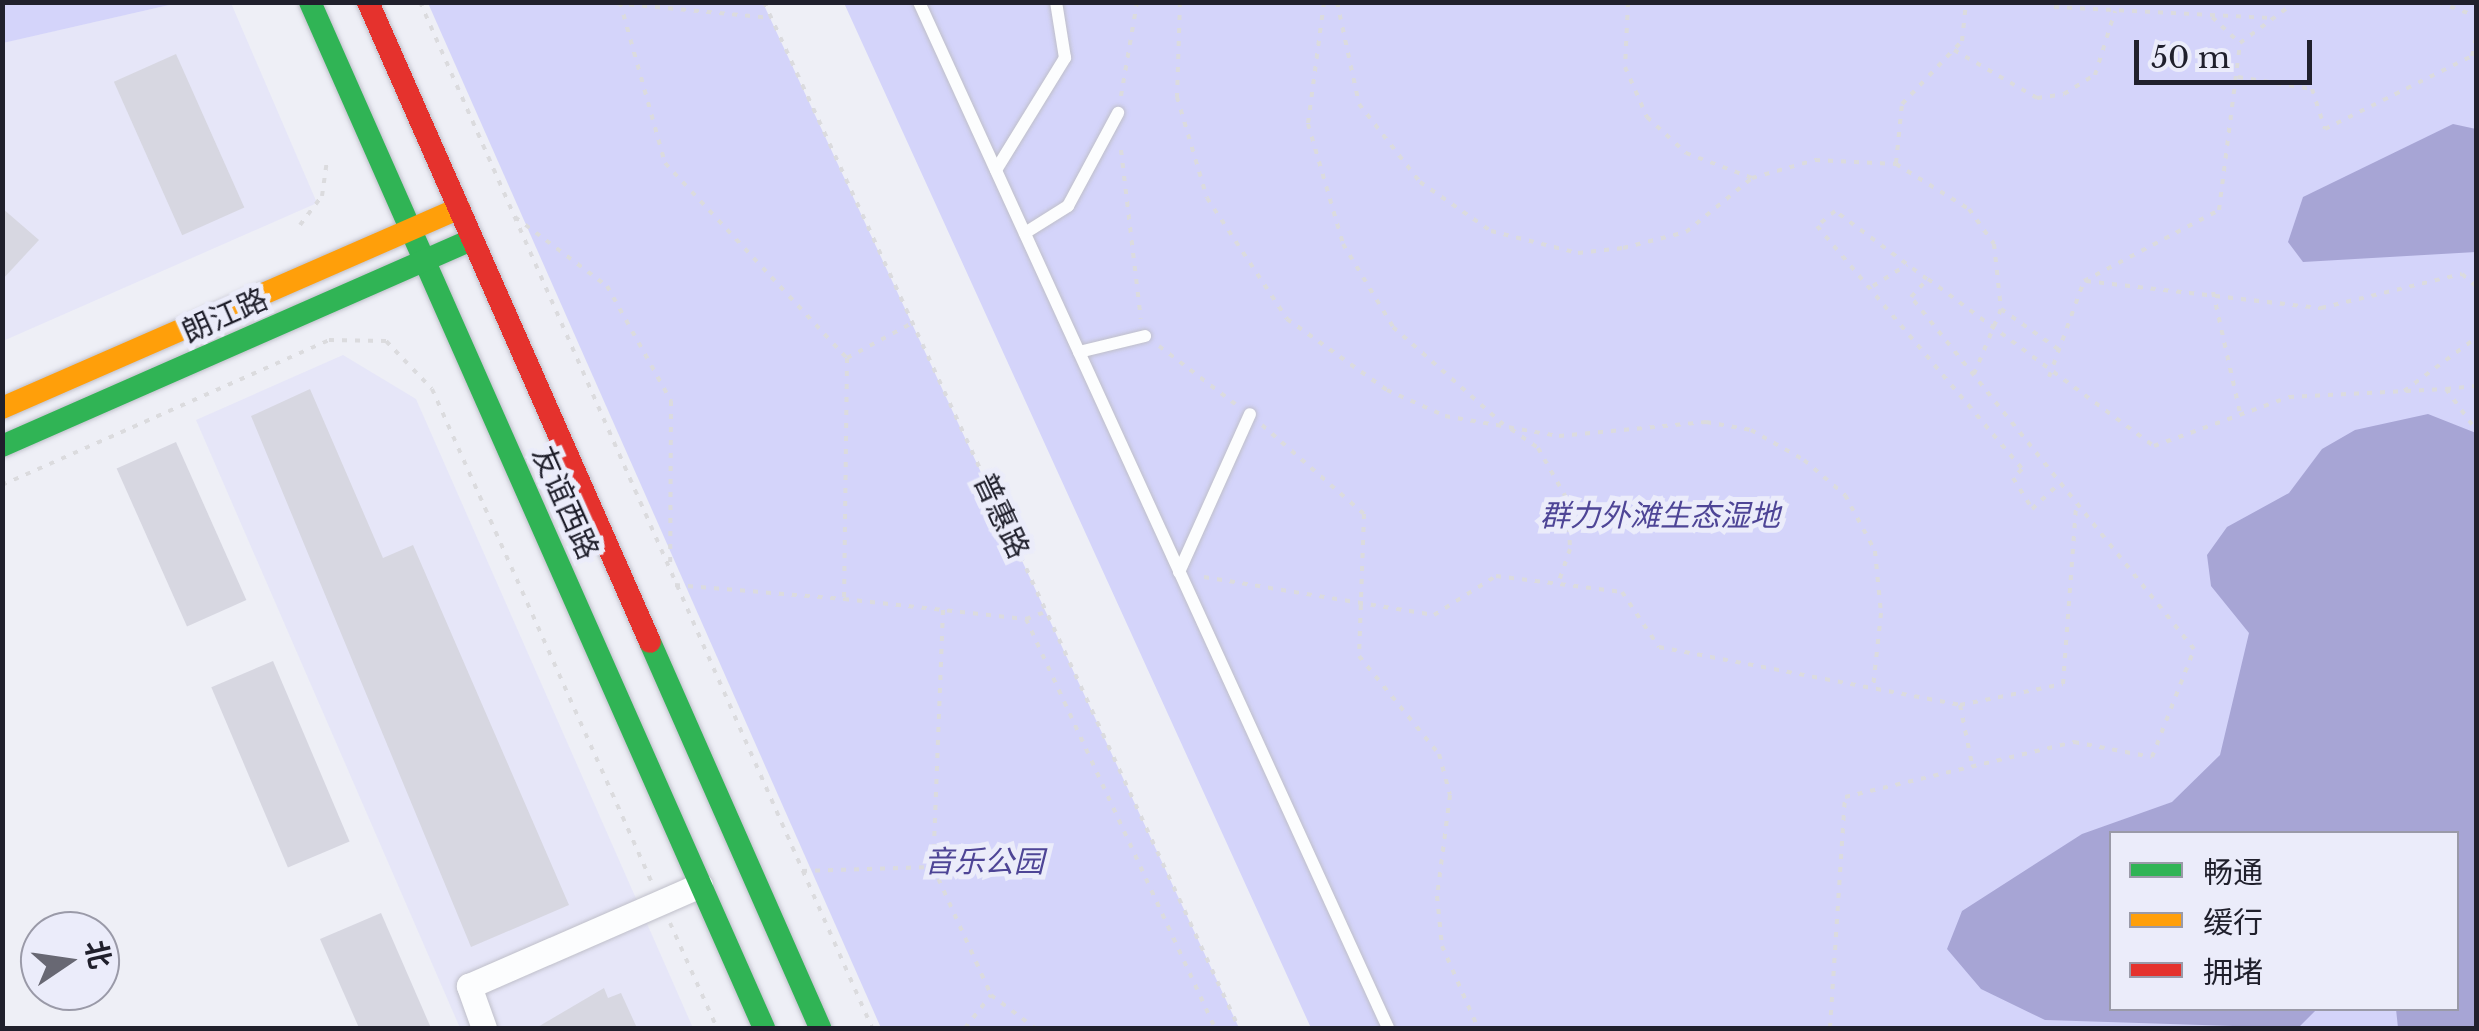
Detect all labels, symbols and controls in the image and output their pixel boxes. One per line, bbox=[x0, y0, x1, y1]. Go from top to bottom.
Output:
scale bar bbox=[2139, 20, 2316, 82]
text: 50 m bbox=[2151, 39, 2230, 76]
street label: 朗江路 bbox=[177, 281, 273, 351]
street label: 友谊西路 bbox=[524, 441, 606, 565]
street label: 普惠路 bbox=[966, 468, 1036, 564]
park label: 群力外滩生态湿地 bbox=[1540, 498, 1780, 534]
legend bbox=[2109, 831, 2459, 1011]
park label: 音乐公园 bbox=[924, 844, 1044, 880]
text: 畅通 bbox=[2203, 854, 2263, 891]
text: 缓行 bbox=[2203, 904, 2263, 941]
north arrow bbox=[20, 911, 120, 1011]
text: 北 bbox=[78, 937, 118, 972]
text: 拥堵 bbox=[2203, 954, 2263, 991]

